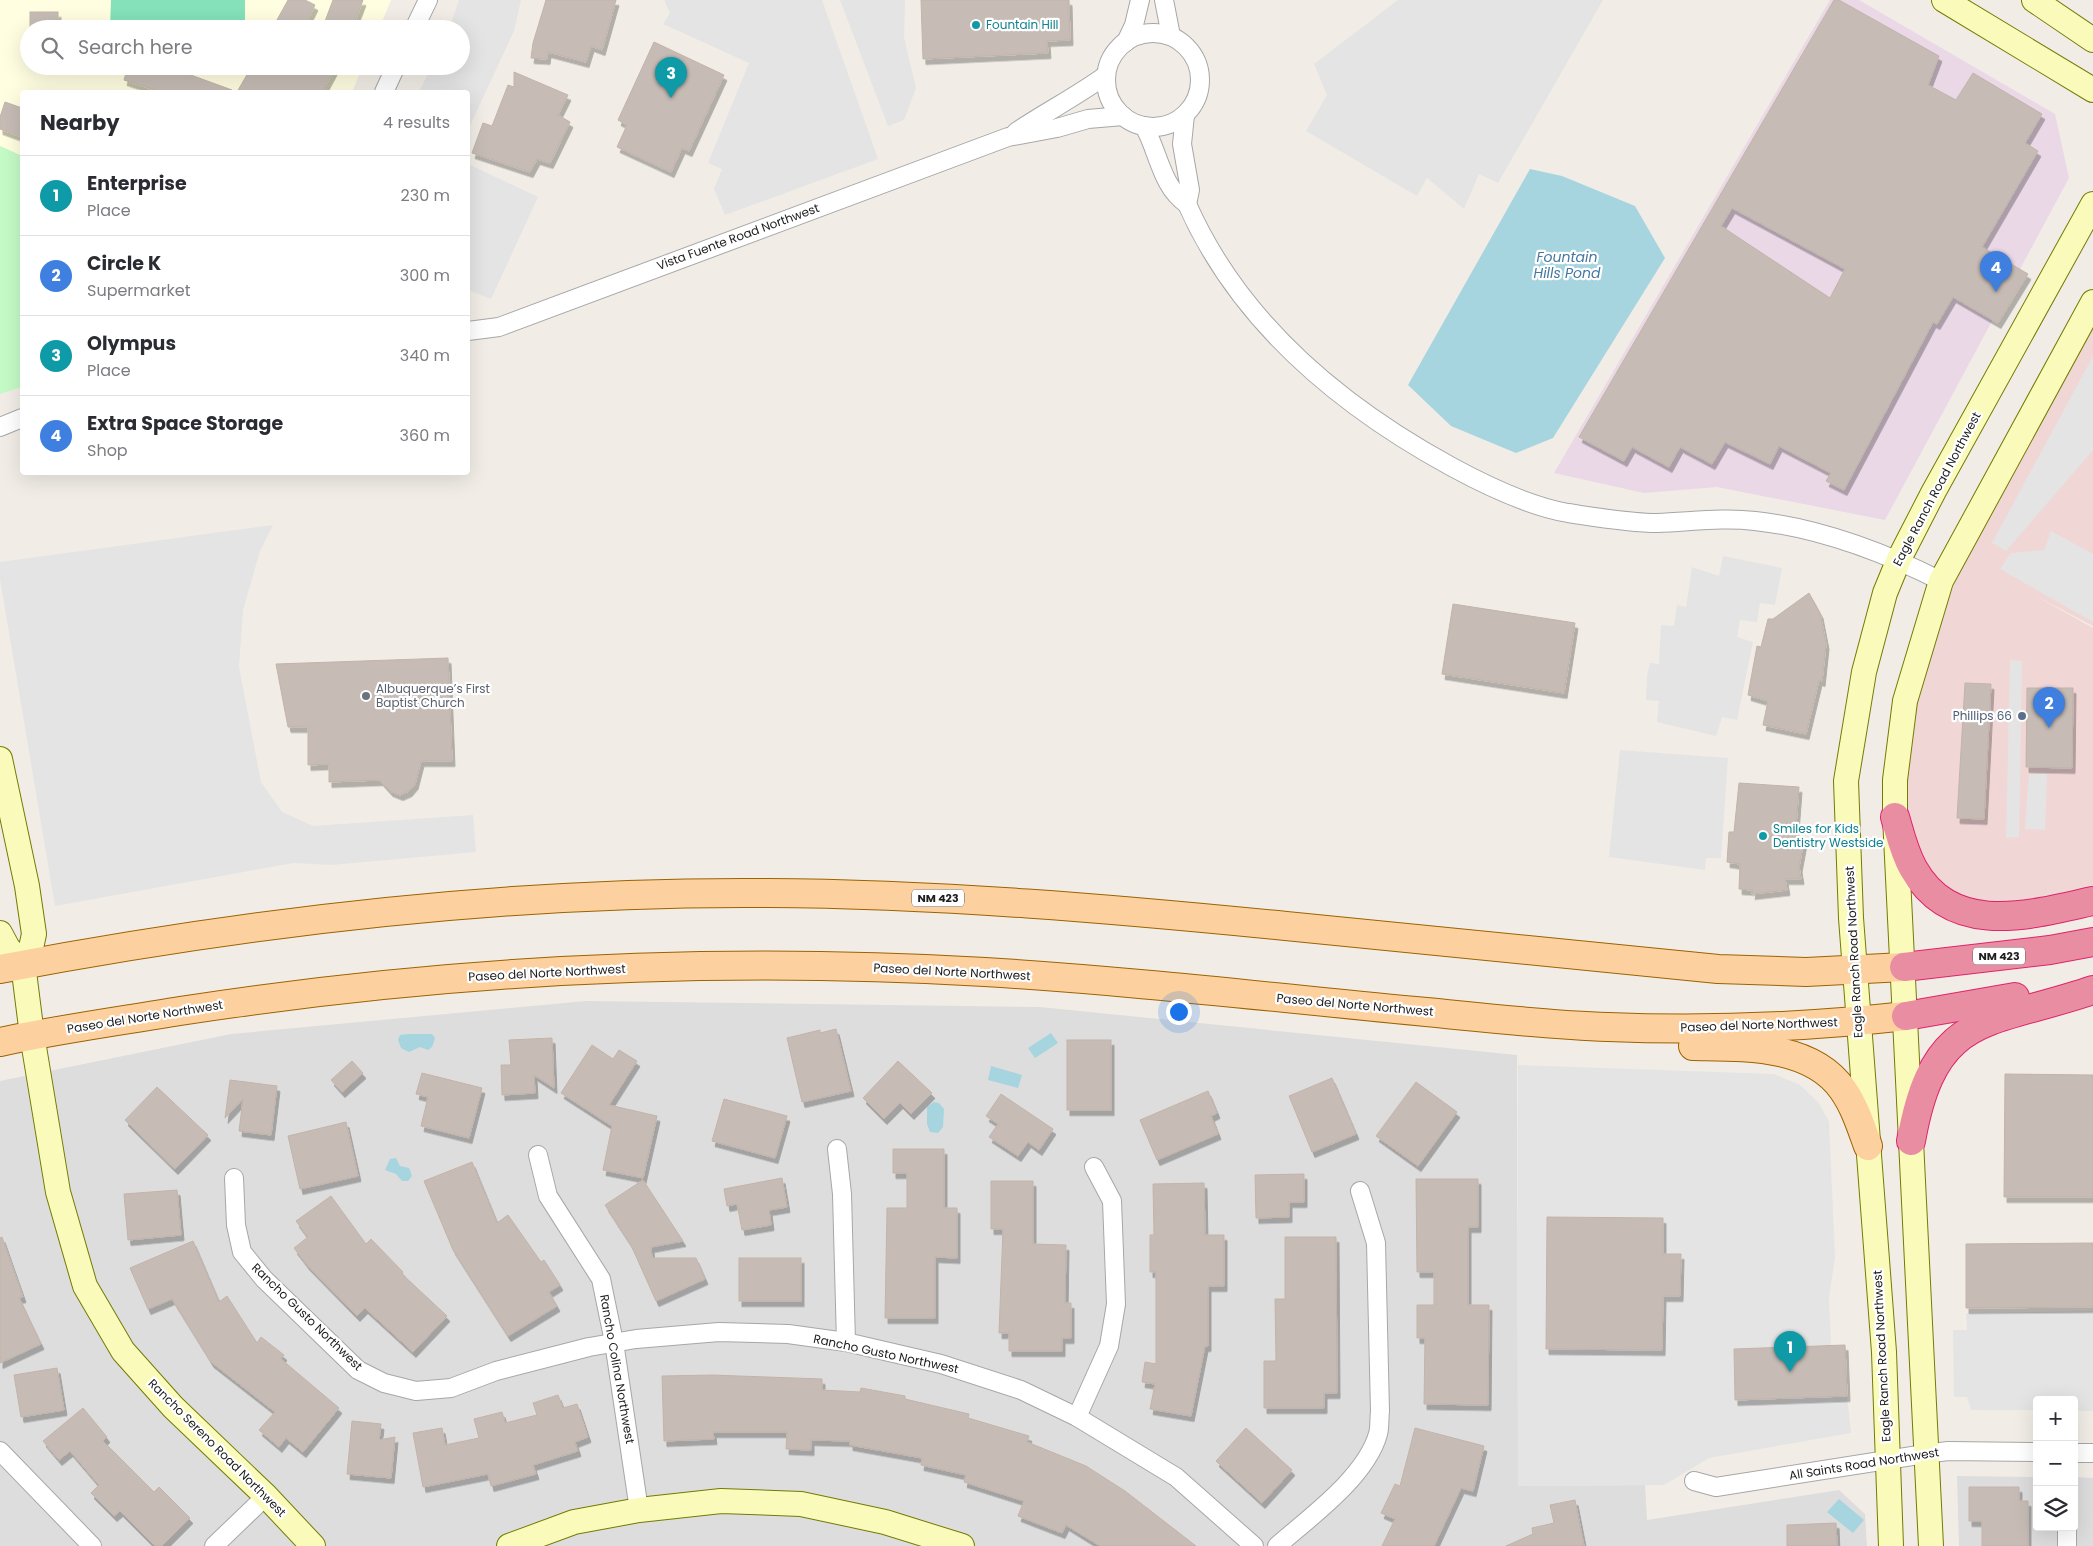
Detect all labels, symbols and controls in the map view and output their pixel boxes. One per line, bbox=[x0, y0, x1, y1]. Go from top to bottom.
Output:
place label: Fountain Hill bbox=[986, 16, 1059, 33]
marker: Fountain Hill bbox=[970, 19, 982, 31]
search box bbox=[20, 20, 470, 75]
icon: search bbox=[38, 34, 66, 62]
text: Search here bbox=[78, 34, 192, 61]
pin: 3 bbox=[655, 57, 687, 98]
text: Nearby bbox=[40, 108, 120, 137]
text: 4 results bbox=[383, 111, 450, 134]
text: Enterprise bbox=[87, 170, 187, 197]
text: 1 bbox=[53, 184, 59, 207]
text: 230 m bbox=[401, 184, 450, 207]
text: Place bbox=[87, 199, 131, 222]
street label: Vista Fuente Road Northwest bbox=[654, 199, 821, 274]
water label: Fountain Hills Pond bbox=[1534, 247, 1601, 283]
text: Circle K bbox=[87, 250, 161, 277]
pin: 4 bbox=[1980, 251, 2012, 292]
text: 2 bbox=[51, 264, 61, 287]
text: 300 m bbox=[400, 264, 450, 287]
text: Supermarket bbox=[87, 279, 191, 302]
text: Olympus bbox=[87, 330, 176, 357]
text: 3 bbox=[51, 344, 61, 367]
text: 340 m bbox=[400, 344, 450, 367]
text: Place bbox=[87, 359, 131, 382]
street label: Eagle Ranch Road Northwest bbox=[1889, 409, 1984, 569]
text: Extra Space Storage bbox=[87, 410, 283, 437]
text: 4 bbox=[51, 424, 61, 447]
text: 360 m bbox=[400, 424, 450, 447]
text: Shop bbox=[87, 439, 128, 462]
place label: Albuquerque’s First Baptist Church bbox=[376, 680, 490, 711]
pin: 2 bbox=[2033, 687, 2065, 728]
marker: Albuquerque’s First Baptist Church bbox=[360, 690, 372, 702]
place label: Phillips 66 bbox=[1953, 707, 2012, 724]
marker: Phillips 66 bbox=[2016, 710, 2028, 722]
place label: Smiles for Kids Dentistry Westside bbox=[1773, 820, 1884, 851]
marker: Smiles for Kids Dentistry Westside bbox=[1757, 830, 1769, 842]
street label: Eagle Ranch Road Northwest bbox=[1841, 866, 1866, 1038]
road number: NM 423 bbox=[912, 890, 964, 906]
road number: NM 423 bbox=[1973, 948, 2025, 964]
street label: Paseo del Norte Northwest bbox=[873, 959, 1031, 984]
street label: Paseo del Norte Northwest bbox=[468, 960, 626, 985]
street label: Paseo del Norte Northwest bbox=[1276, 989, 1434, 1020]
street label: Paseo del Norte Northwest bbox=[66, 996, 224, 1037]
your location bbox=[1166, 999, 1192, 1025]
street label: Paseo del Norte Northwest bbox=[1680, 1013, 1838, 1036]
street label: Rancho Gusto Northwest bbox=[248, 1259, 366, 1374]
street label: Eagle Ranch Road Northwest bbox=[1869, 1270, 1894, 1442]
street label: Rancho Colina Northwest bbox=[596, 1293, 639, 1445]
street label: Rancho Gusto Northwest bbox=[812, 1330, 960, 1377]
pin: 1 bbox=[1774, 1331, 1806, 1372]
street label: Rancho Sereno Road Northwest bbox=[145, 1375, 290, 1520]
map controls bbox=[2033, 1396, 2078, 1531]
button: + bbox=[2033, 1396, 2078, 1441]
button: − bbox=[2033, 1441, 2078, 1486]
street label: All Saints Road Northwest bbox=[1788, 1443, 1940, 1484]
button: layers bbox=[2033, 1486, 2078, 1531]

